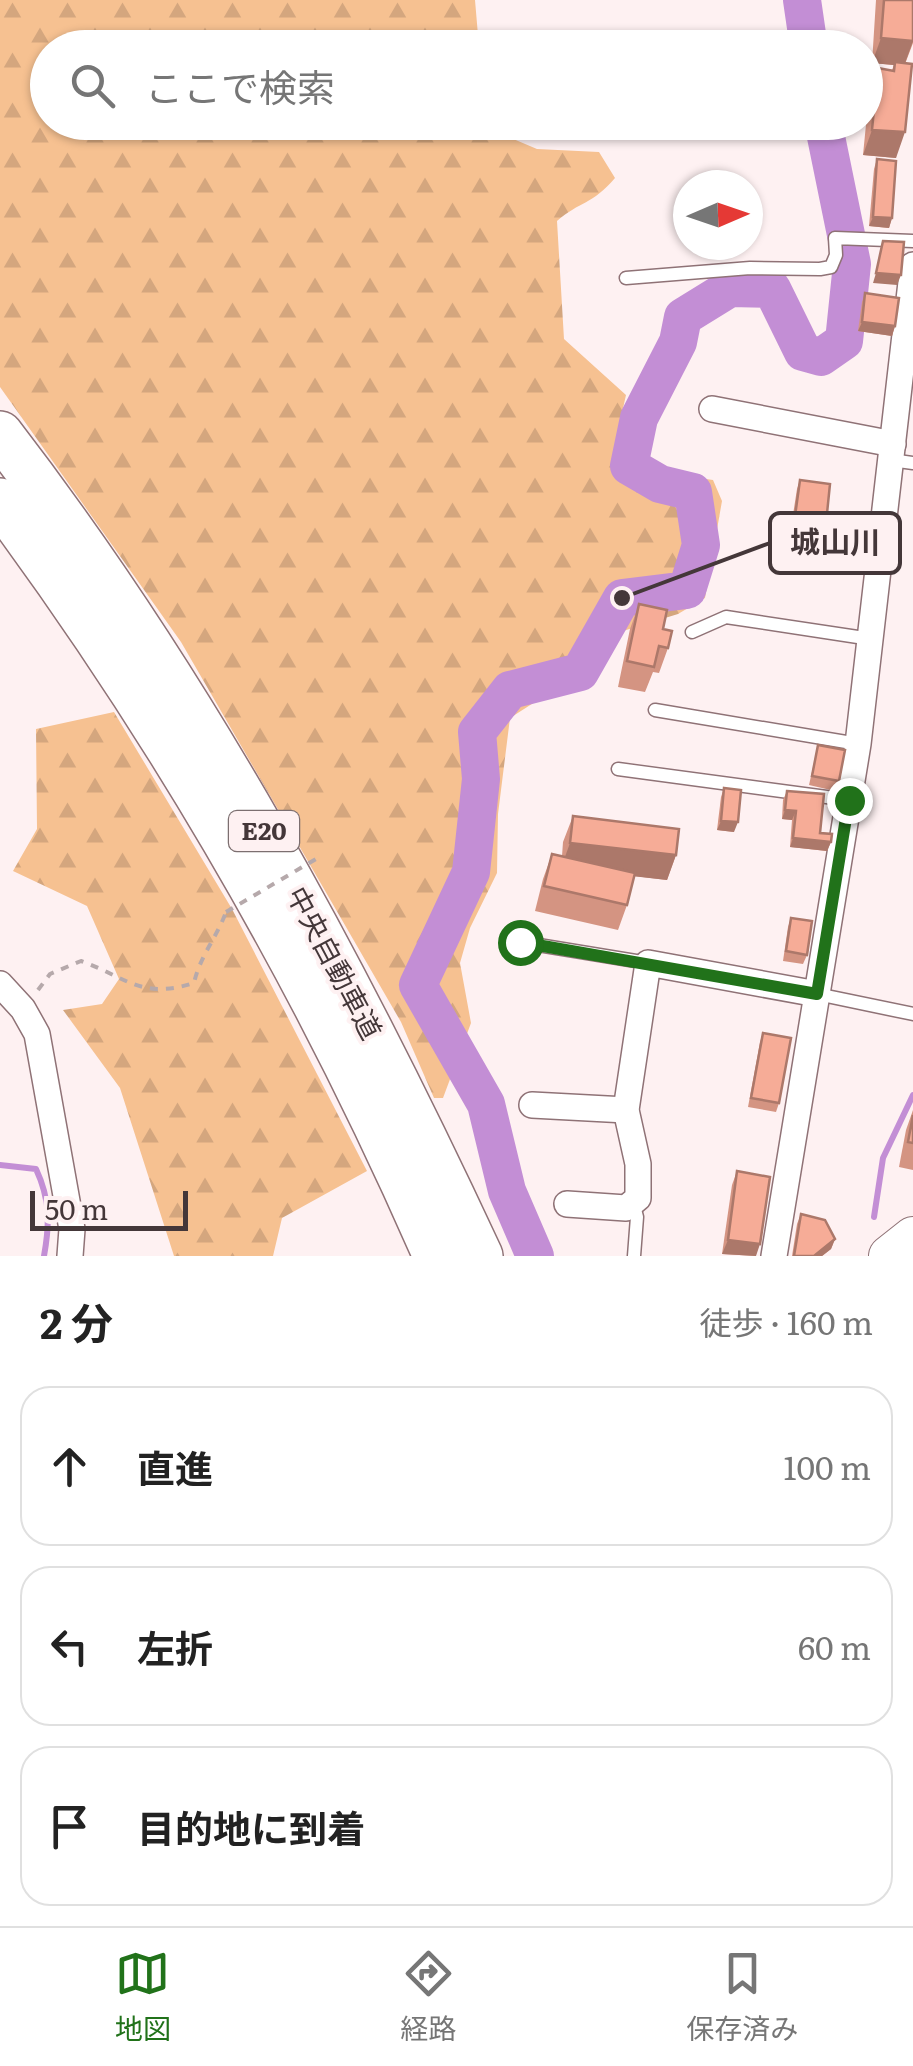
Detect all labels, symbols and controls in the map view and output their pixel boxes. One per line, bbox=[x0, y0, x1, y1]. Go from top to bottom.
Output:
search box bbox=[30, 30, 883, 140]
text: ここで検索 bbox=[145, 57, 335, 114]
icon: search bbox=[65, 58, 120, 113]
north arrow bbox=[673, 170, 763, 260]
callout: 城山川 bbox=[770, 513, 900, 573]
text: 城山川 bbox=[790, 518, 880, 562]
route end bbox=[827, 778, 873, 824]
road number: E20 bbox=[229, 811, 299, 851]
street label: 中央自動車道 bbox=[278, 878, 394, 1046]
route start bbox=[498, 920, 544, 966]
scale bar bbox=[30, 1186, 188, 1230]
text: 50 m bbox=[45, 1187, 108, 1229]
text: 2 分 bbox=[40, 1290, 113, 1352]
text: 徒歩 · 160 m bbox=[699, 1297, 873, 1345]
text: 直進 bbox=[137, 1438, 213, 1495]
icon: ahead bbox=[42, 1439, 97, 1494]
text: 100 m bbox=[784, 1442, 871, 1490]
text: 左折 bbox=[137, 1618, 213, 1675]
icon: left bbox=[42, 1619, 97, 1674]
text: 60 m bbox=[798, 1622, 871, 1670]
text: 目的地に到着 bbox=[137, 1798, 365, 1855]
icon: arrive bbox=[42, 1799, 97, 1854]
tab: 地図 bbox=[115, 1946, 171, 2048]
tab: 経路 bbox=[400, 1946, 456, 2048]
tab: 保存済み bbox=[686, 1946, 798, 2048]

